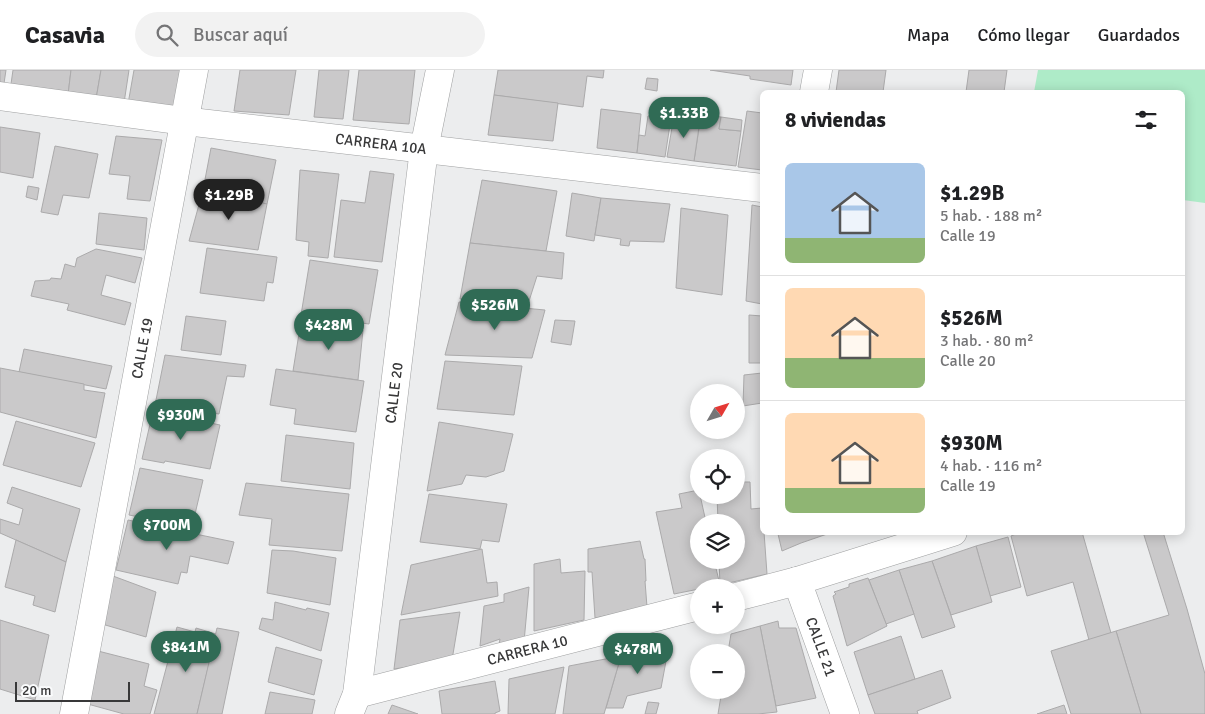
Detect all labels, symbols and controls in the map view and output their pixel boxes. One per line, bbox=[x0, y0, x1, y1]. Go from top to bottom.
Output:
search box bbox=[135, 12, 485, 57]
text: Casavia bbox=[25, 20, 105, 50]
icon: search bbox=[153, 21, 181, 49]
text: Buscar aquí bbox=[193, 23, 288, 47]
text: Mapa bbox=[907, 24, 949, 46]
text: Cómo llegar bbox=[977, 24, 1070, 46]
text: Guardados bbox=[1098, 24, 1180, 46]
pin: $1.33B bbox=[643, 97, 725, 139]
text: $1.33B bbox=[660, 103, 708, 123]
icon: filters bbox=[1132, 106, 1160, 134]
text: 8 viviendas bbox=[785, 107, 886, 133]
street label: CARRERA 10A bbox=[334, 130, 428, 158]
pin: $1.29B bbox=[188, 178, 270, 221]
text: $1.29B bbox=[940, 180, 1004, 206]
icon: home bbox=[825, 183, 885, 243]
text: $1.29B bbox=[205, 185, 253, 205]
text: 5 hab. · 188 m² bbox=[940, 206, 1042, 226]
text: Calle 19 bbox=[940, 226, 996, 246]
pin: $526M bbox=[460, 288, 530, 331]
text: $526M bbox=[471, 295, 519, 315]
text: $526M bbox=[940, 305, 1003, 331]
pin: $428M bbox=[294, 308, 364, 351]
icon: home bbox=[825, 308, 885, 368]
text: $428M bbox=[305, 315, 353, 335]
street label: CALLE 19 bbox=[128, 316, 157, 380]
text: 3 hab. · 80 m² bbox=[940, 331, 1034, 351]
text: Calle 20 bbox=[940, 351, 996, 371]
street label: CALLE 20 bbox=[381, 361, 407, 425]
north arrow bbox=[690, 384, 745, 439]
map controls bbox=[690, 384, 745, 699]
pin: $930M bbox=[146, 398, 216, 441]
text: $930M bbox=[157, 405, 205, 425]
text: $930M bbox=[940, 430, 1003, 456]
icon: home bbox=[825, 433, 885, 493]
button: locate bbox=[690, 449, 745, 504]
text: 4 hab. · 116 m² bbox=[940, 456, 1042, 476]
text: Calle 19 bbox=[940, 476, 996, 496]
pin: $700M bbox=[132, 508, 202, 551]
button: layers bbox=[690, 514, 745, 569]
text: $700M bbox=[143, 515, 191, 535]
button: + bbox=[690, 579, 745, 634]
street label: CALLE 21 bbox=[802, 615, 840, 679]
pin: $841M bbox=[151, 630, 221, 673]
street label: CARRERA 10 bbox=[485, 631, 570, 669]
pin: $478M bbox=[603, 632, 673, 675]
text: $841M bbox=[162, 637, 210, 657]
text: $478M bbox=[614, 639, 662, 659]
button: − bbox=[690, 644, 745, 699]
scale bar bbox=[15, 679, 130, 702]
text: 20 m bbox=[22, 682, 51, 699]

